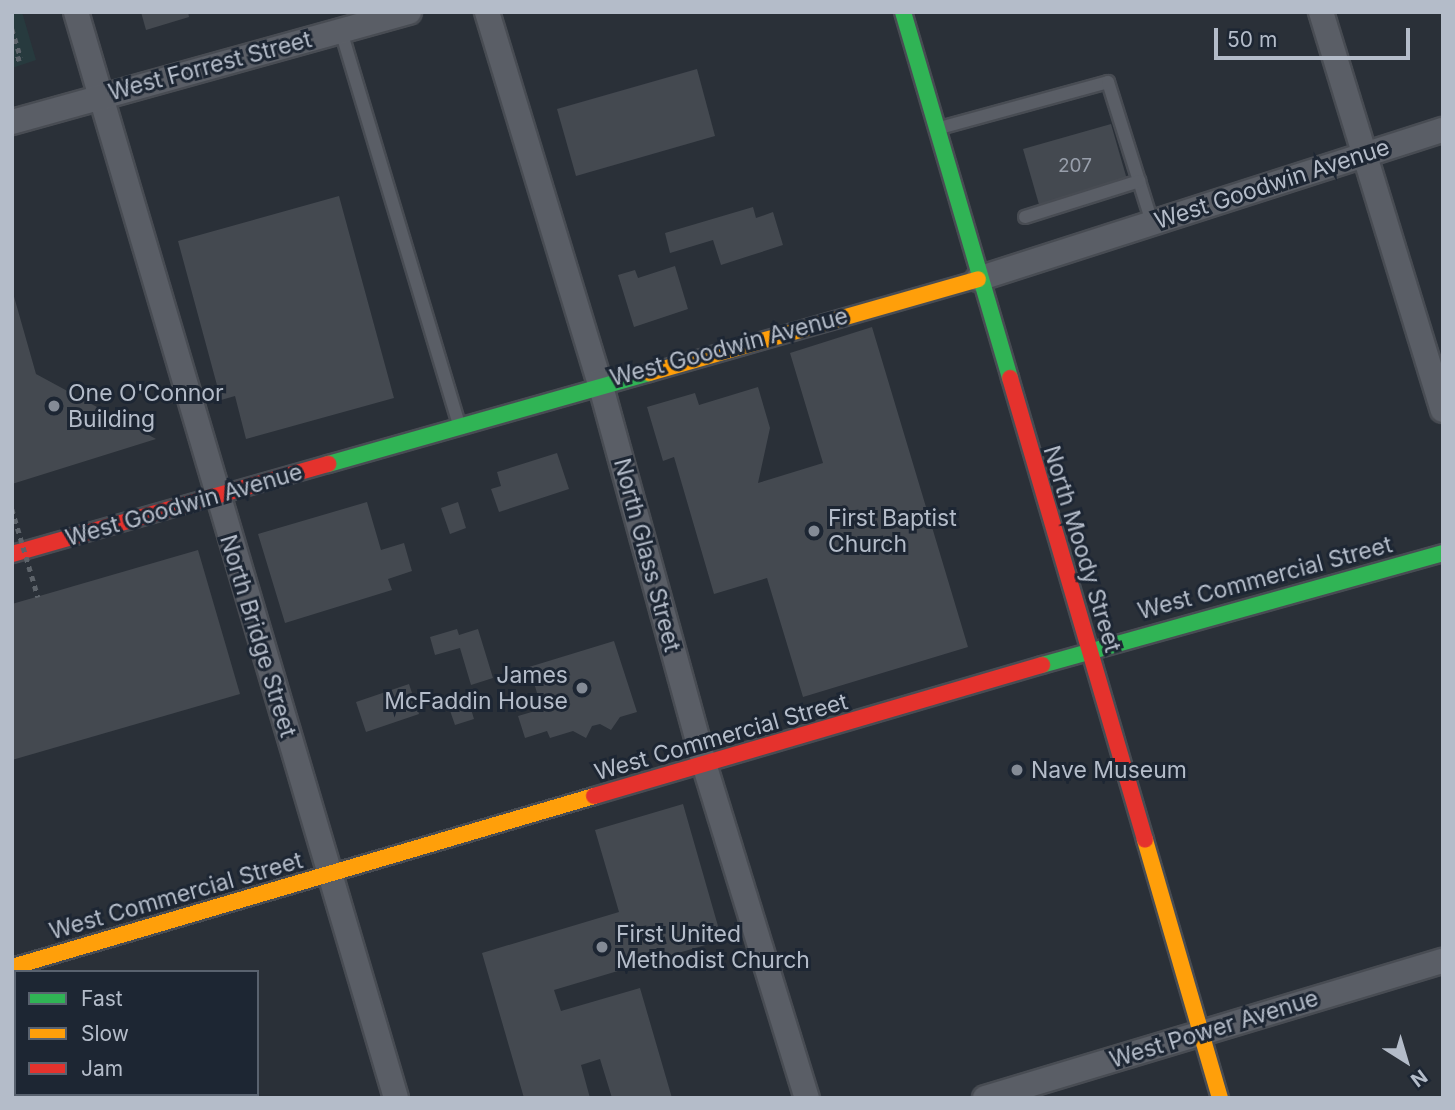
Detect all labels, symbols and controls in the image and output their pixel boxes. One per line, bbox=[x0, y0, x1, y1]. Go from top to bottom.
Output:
scale bar bbox=[1217, 14, 1413, 58]
street label: West Forrest Street bbox=[105, 26, 315, 106]
text: 50 m bbox=[1227, 27, 1277, 52]
street label: West Goodwin Avenue bbox=[1151, 133, 1393, 235]
house number: 207 bbox=[1058, 155, 1092, 177]
street label: West Goodwin Avenue bbox=[607, 302, 851, 392]
place label: One O'Connor Building bbox=[68, 379, 224, 433]
marker: One O'Connor Building bbox=[46, 398, 62, 414]
street label: North Moody Street bbox=[1037, 442, 1127, 656]
street label: North Glass Street bbox=[608, 455, 686, 655]
street label: West Goodwin Avenue bbox=[62, 458, 306, 552]
place label: First Baptist Church bbox=[828, 504, 957, 558]
marker: First Baptist Church bbox=[806, 523, 822, 539]
street label: North Bridge Street bbox=[214, 531, 302, 741]
street label: West Commercial Street bbox=[1135, 531, 1395, 625]
place label: James McFaddin House bbox=[384, 661, 568, 715]
marker: James McFaddin House bbox=[574, 680, 590, 696]
street label: West Commercial Street bbox=[591, 688, 851, 786]
place label: Nave Museum bbox=[1031, 756, 1187, 784]
marker: Nave Museum bbox=[1009, 762, 1025, 778]
street label: West Commercial Street bbox=[46, 847, 306, 945]
place label: First United Methodist Church bbox=[616, 920, 810, 974]
marker: First United Methodist Church bbox=[594, 939, 610, 955]
legend bbox=[14, 970, 259, 1096]
street label: West Power Avenue bbox=[1106, 984, 1322, 1074]
text: Fast bbox=[81, 986, 123, 1011]
text: Slow bbox=[81, 1021, 129, 1046]
north arrow bbox=[1371, 1026, 1441, 1096]
text: Jam bbox=[81, 1056, 123, 1081]
text: N bbox=[1406, 1065, 1432, 1092]

